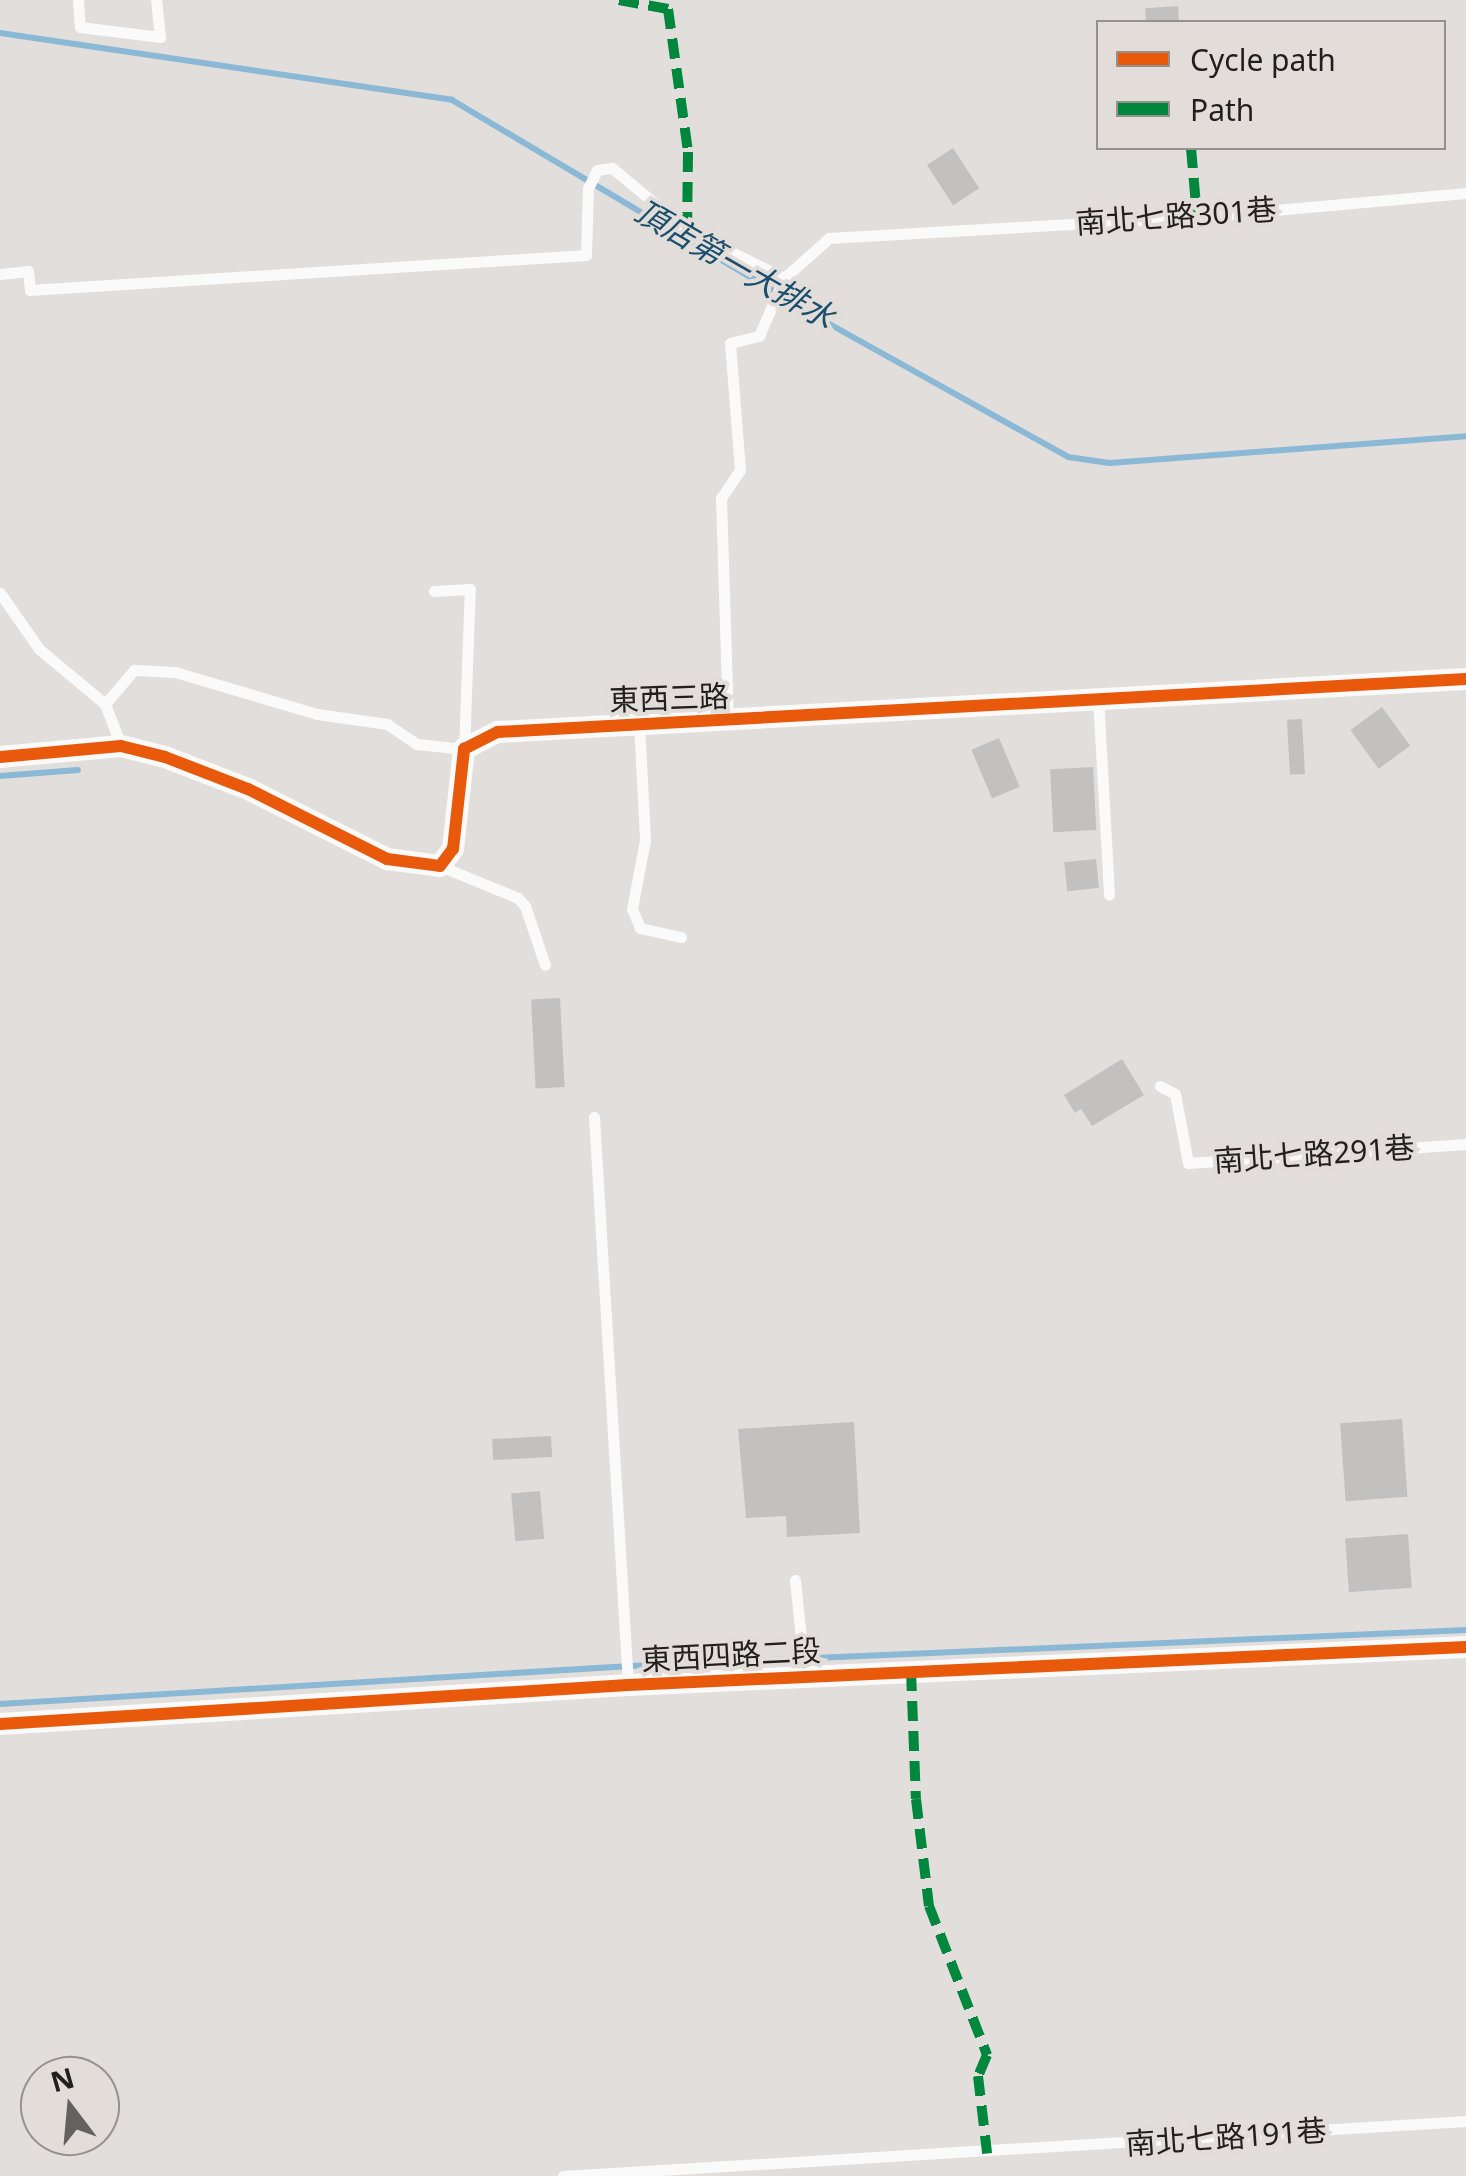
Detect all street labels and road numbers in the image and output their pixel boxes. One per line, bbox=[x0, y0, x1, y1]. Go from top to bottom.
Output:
street label: 南北七路301巷 bbox=[1074, 191, 1278, 241]
street label: 東西三路 bbox=[608, 678, 730, 718]
street label: 南北七路291巷 bbox=[1212, 1129, 1416, 1179]
street label: 東西四路二段 bbox=[640, 1632, 822, 1678]
street label: 南北七路191巷 bbox=[1124, 2112, 1328, 2162]

